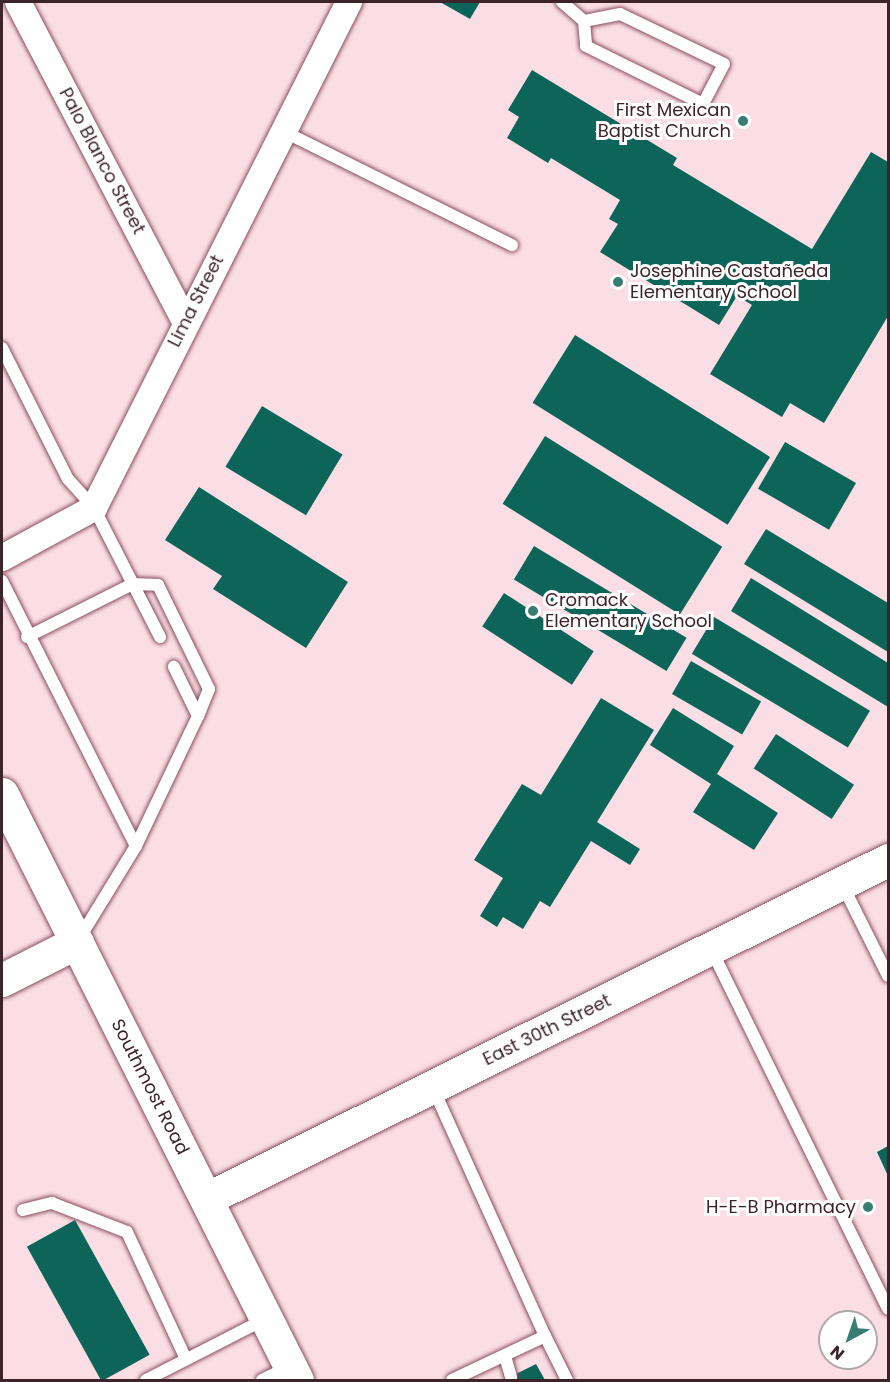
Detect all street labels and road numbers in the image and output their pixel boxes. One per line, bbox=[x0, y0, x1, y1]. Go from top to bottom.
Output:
street label: Palo Blanco Street bbox=[54, 84, 150, 238]
street label: Lima Street bbox=[164, 251, 228, 351]
street label: East 30th Street bbox=[480, 990, 614, 1070]
street label: Southmost Road bbox=[106, 1016, 194, 1158]

